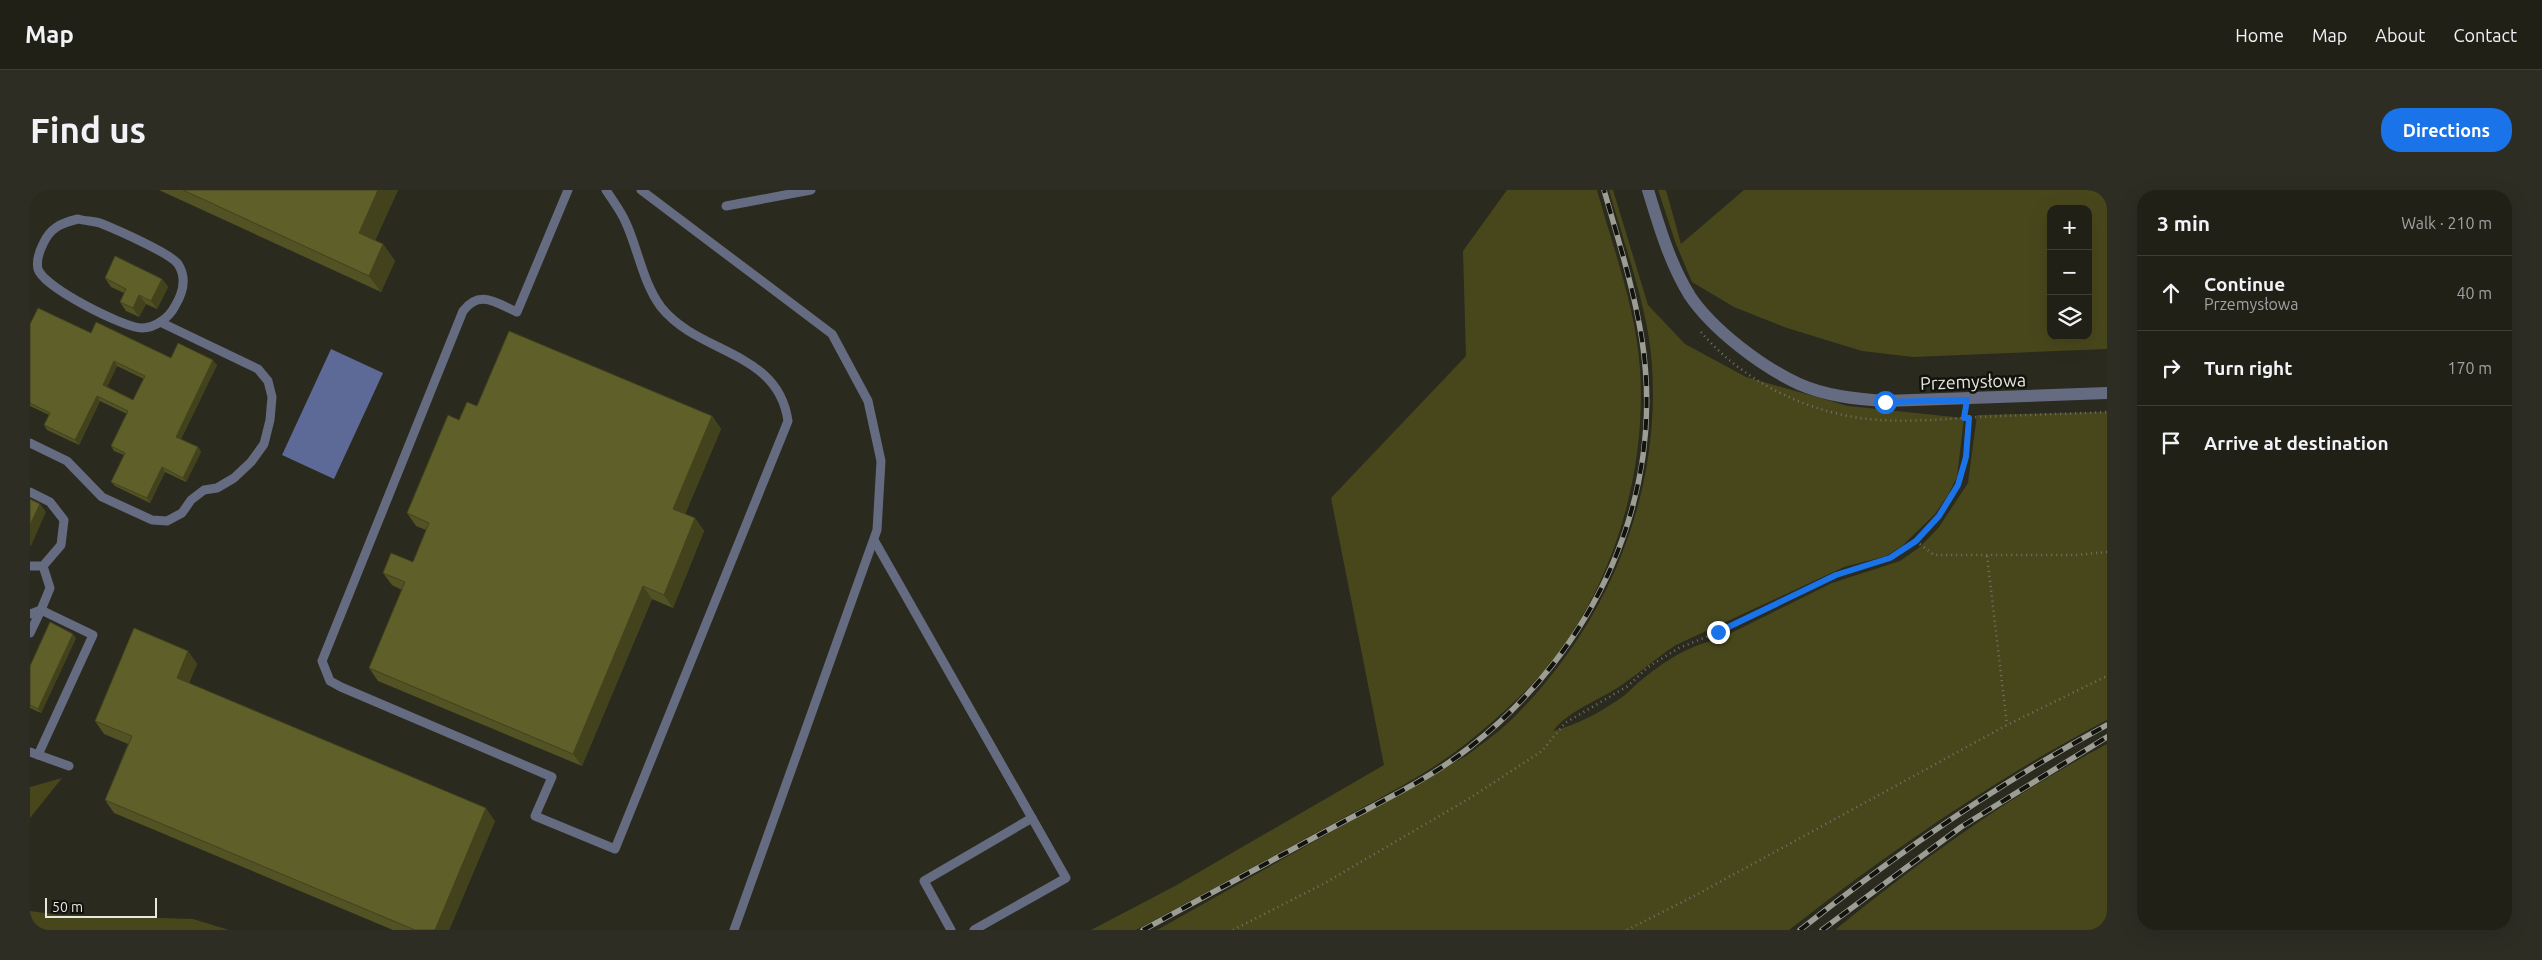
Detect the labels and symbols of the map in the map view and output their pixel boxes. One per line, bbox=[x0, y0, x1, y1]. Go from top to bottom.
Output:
street label: Przemysłowa bbox=[1920, 369, 2026, 393]
route start bbox=[1874, 391, 1897, 414]
route end bbox=[1707, 621, 1730, 644]
scale bar bbox=[45, 895, 158, 918]

